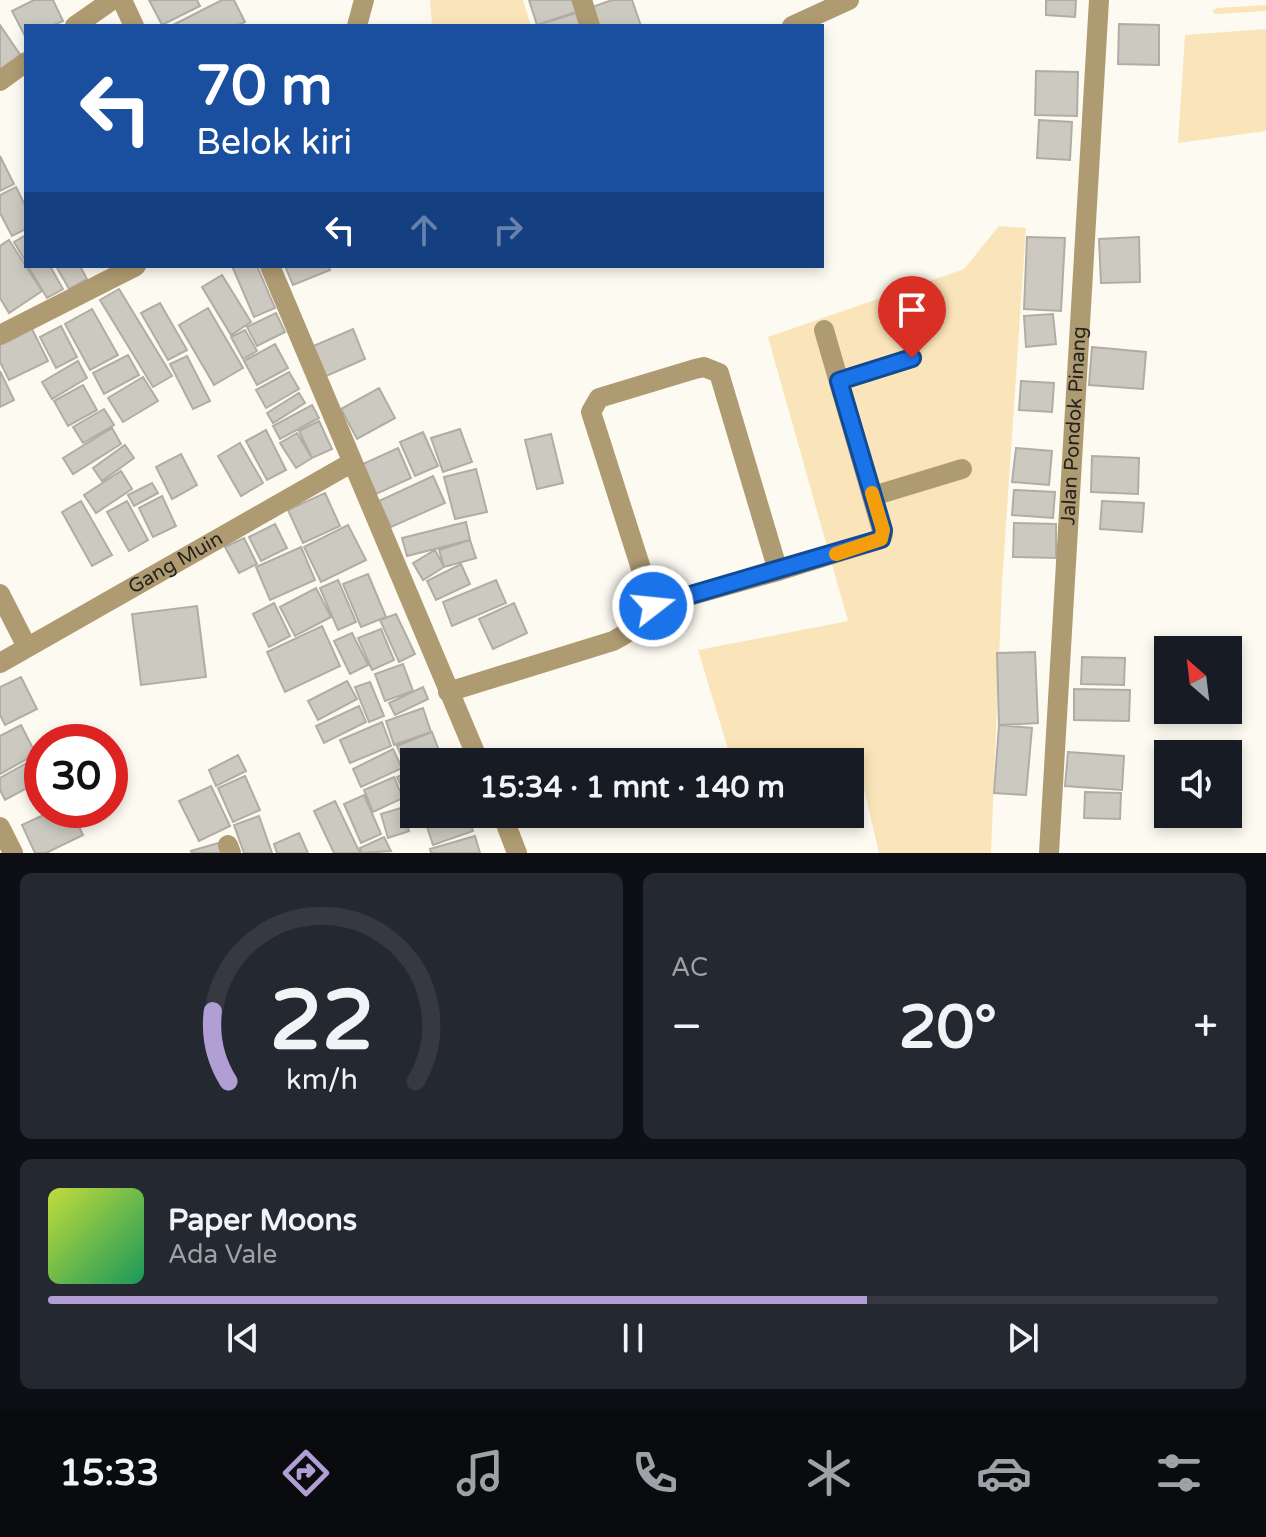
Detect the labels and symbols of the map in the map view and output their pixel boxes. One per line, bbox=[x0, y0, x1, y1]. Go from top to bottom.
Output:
pin bbox=[878, 276, 946, 358]
street label: Jalan Pondok Pinang bbox=[1056, 326, 1092, 526]
street label: Gang Muin bbox=[124, 527, 227, 599]
position arrow bbox=[611, 564, 695, 648]
north arrow bbox=[1154, 636, 1242, 724]
speed limit sign: 30 bbox=[24, 724, 128, 828]

